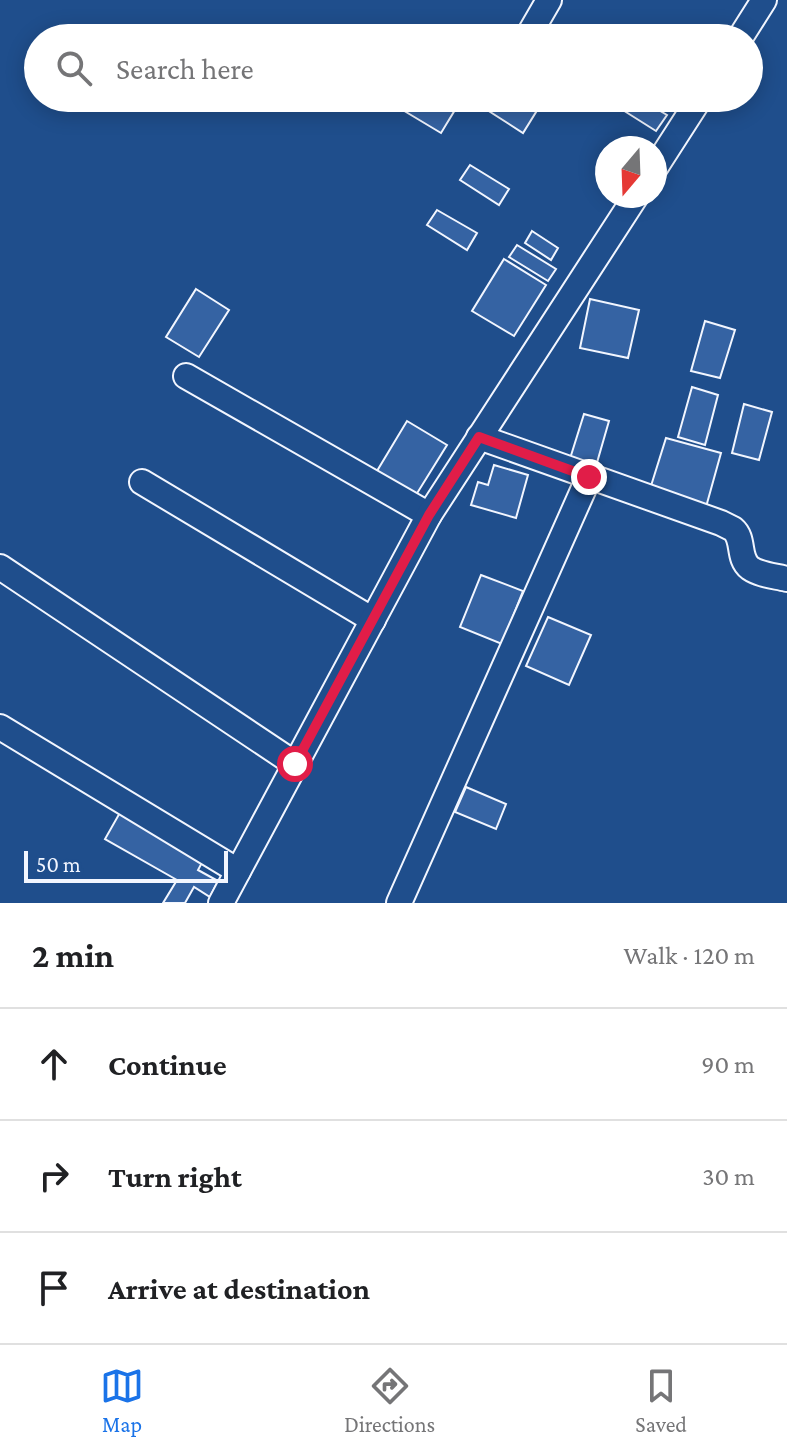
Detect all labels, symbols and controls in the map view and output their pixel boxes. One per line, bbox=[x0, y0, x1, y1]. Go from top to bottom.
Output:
search box bbox=[24, 24, 763, 112]
icon: search bbox=[52, 46, 96, 90]
text: Search here bbox=[116, 52, 254, 85]
north arrow bbox=[595, 136, 667, 208]
route end bbox=[571, 459, 607, 495]
route start bbox=[277, 746, 313, 782]
scale bar bbox=[24, 847, 228, 883]
text: 50 m bbox=[36, 852, 81, 877]
text: 2 min bbox=[32, 937, 114, 974]
text: Walk · 120 m bbox=[624, 941, 755, 970]
icon: ahead bbox=[32, 1042, 76, 1086]
text: Continue bbox=[108, 1048, 227, 1081]
text: 90 m bbox=[701, 1050, 755, 1079]
icon: right bbox=[32, 1154, 76, 1198]
text: Turn right bbox=[108, 1160, 242, 1193]
text: 30 m bbox=[702, 1162, 755, 1191]
icon: arrive bbox=[32, 1266, 76, 1310]
text: Arrive at destination bbox=[108, 1272, 370, 1305]
tab: Map bbox=[100, 1364, 144, 1437]
tab: Directions bbox=[344, 1364, 435, 1437]
tab: Saved bbox=[635, 1364, 687, 1437]

